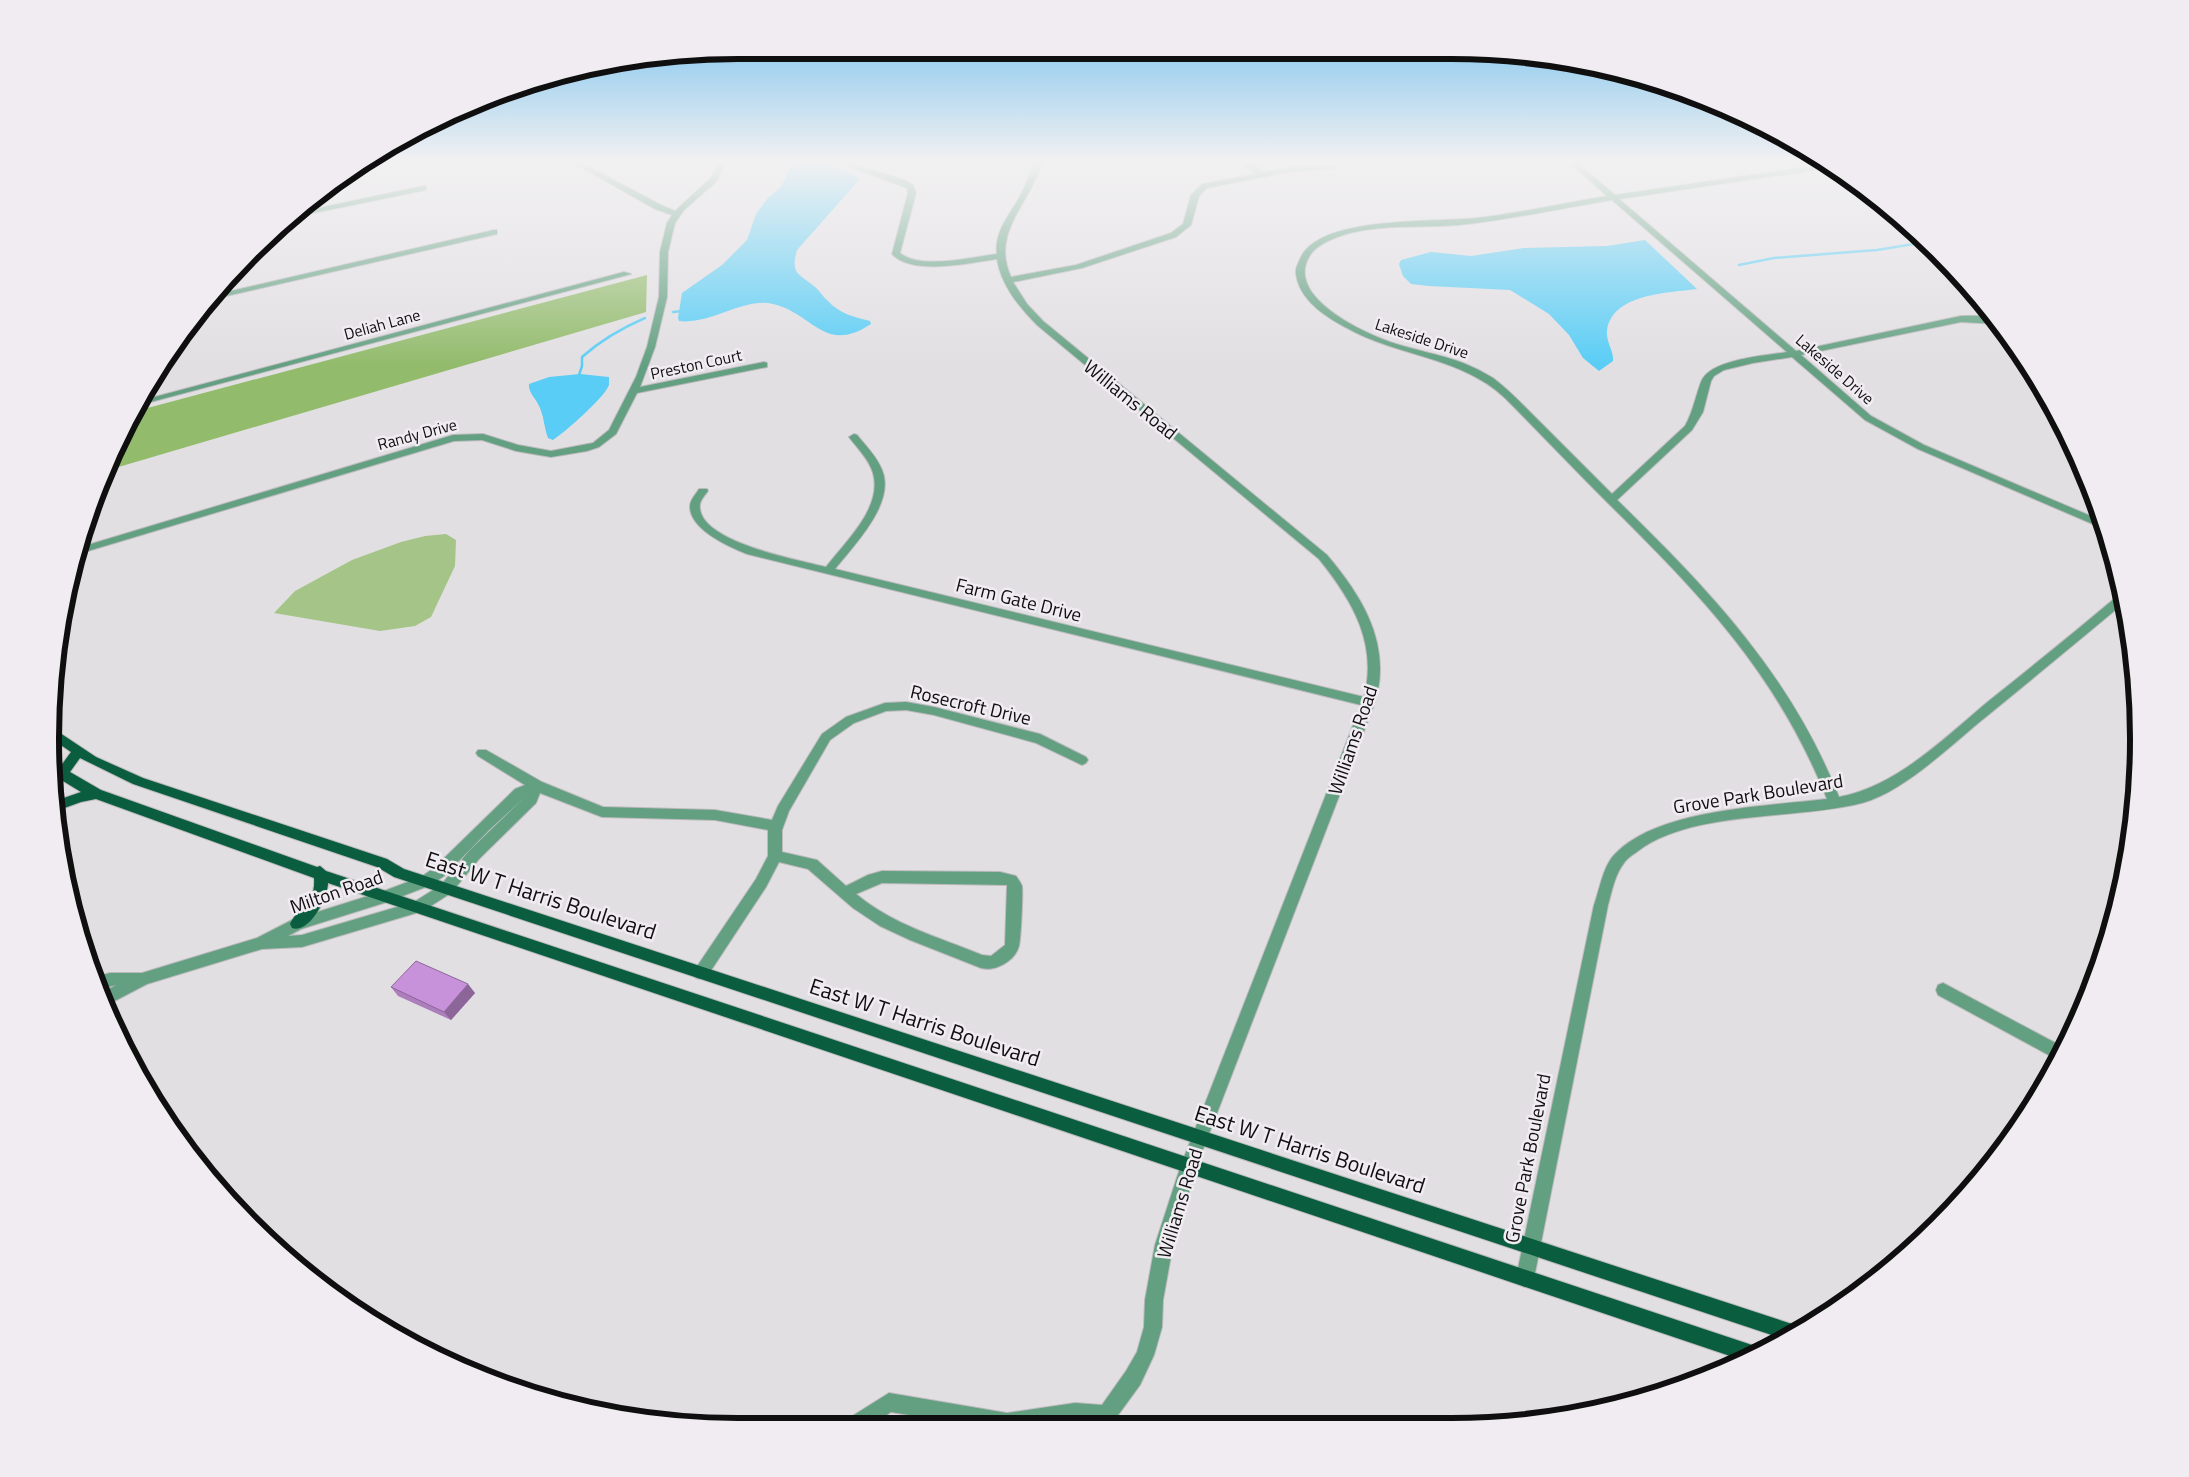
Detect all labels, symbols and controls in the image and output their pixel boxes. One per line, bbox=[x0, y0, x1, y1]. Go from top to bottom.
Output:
street label: Deliah Lane bbox=[341, 302, 423, 346]
street label: Lakeside Drive bbox=[1372, 312, 1472, 364]
street label: Lakeside Drive bbox=[1790, 328, 1880, 410]
street label: Preston Court bbox=[648, 342, 744, 385]
street label: Williams Road bbox=[1078, 352, 1184, 446]
street label: Randy Drive bbox=[375, 412, 459, 456]
street label: Farm Gate Drive bbox=[953, 569, 1085, 629]
street label: Rosecroft Drive bbox=[908, 676, 1034, 732]
street label: Williams Road bbox=[1320, 682, 1384, 798]
street label: Grove Park Boulevard bbox=[1671, 765, 1845, 821]
street label: East W T Harris Boulevard bbox=[421, 842, 661, 948]
street label: Milton Road bbox=[286, 862, 386, 920]
street label: East W T Harris Boulevard bbox=[805, 969, 1045, 1075]
street label: Grove Park Boulevard bbox=[1496, 1071, 1558, 1245]
street label: East W T Harris Boulevard bbox=[1190, 1096, 1430, 1202]
street label: Williams Road bbox=[1149, 1144, 1209, 1262]

